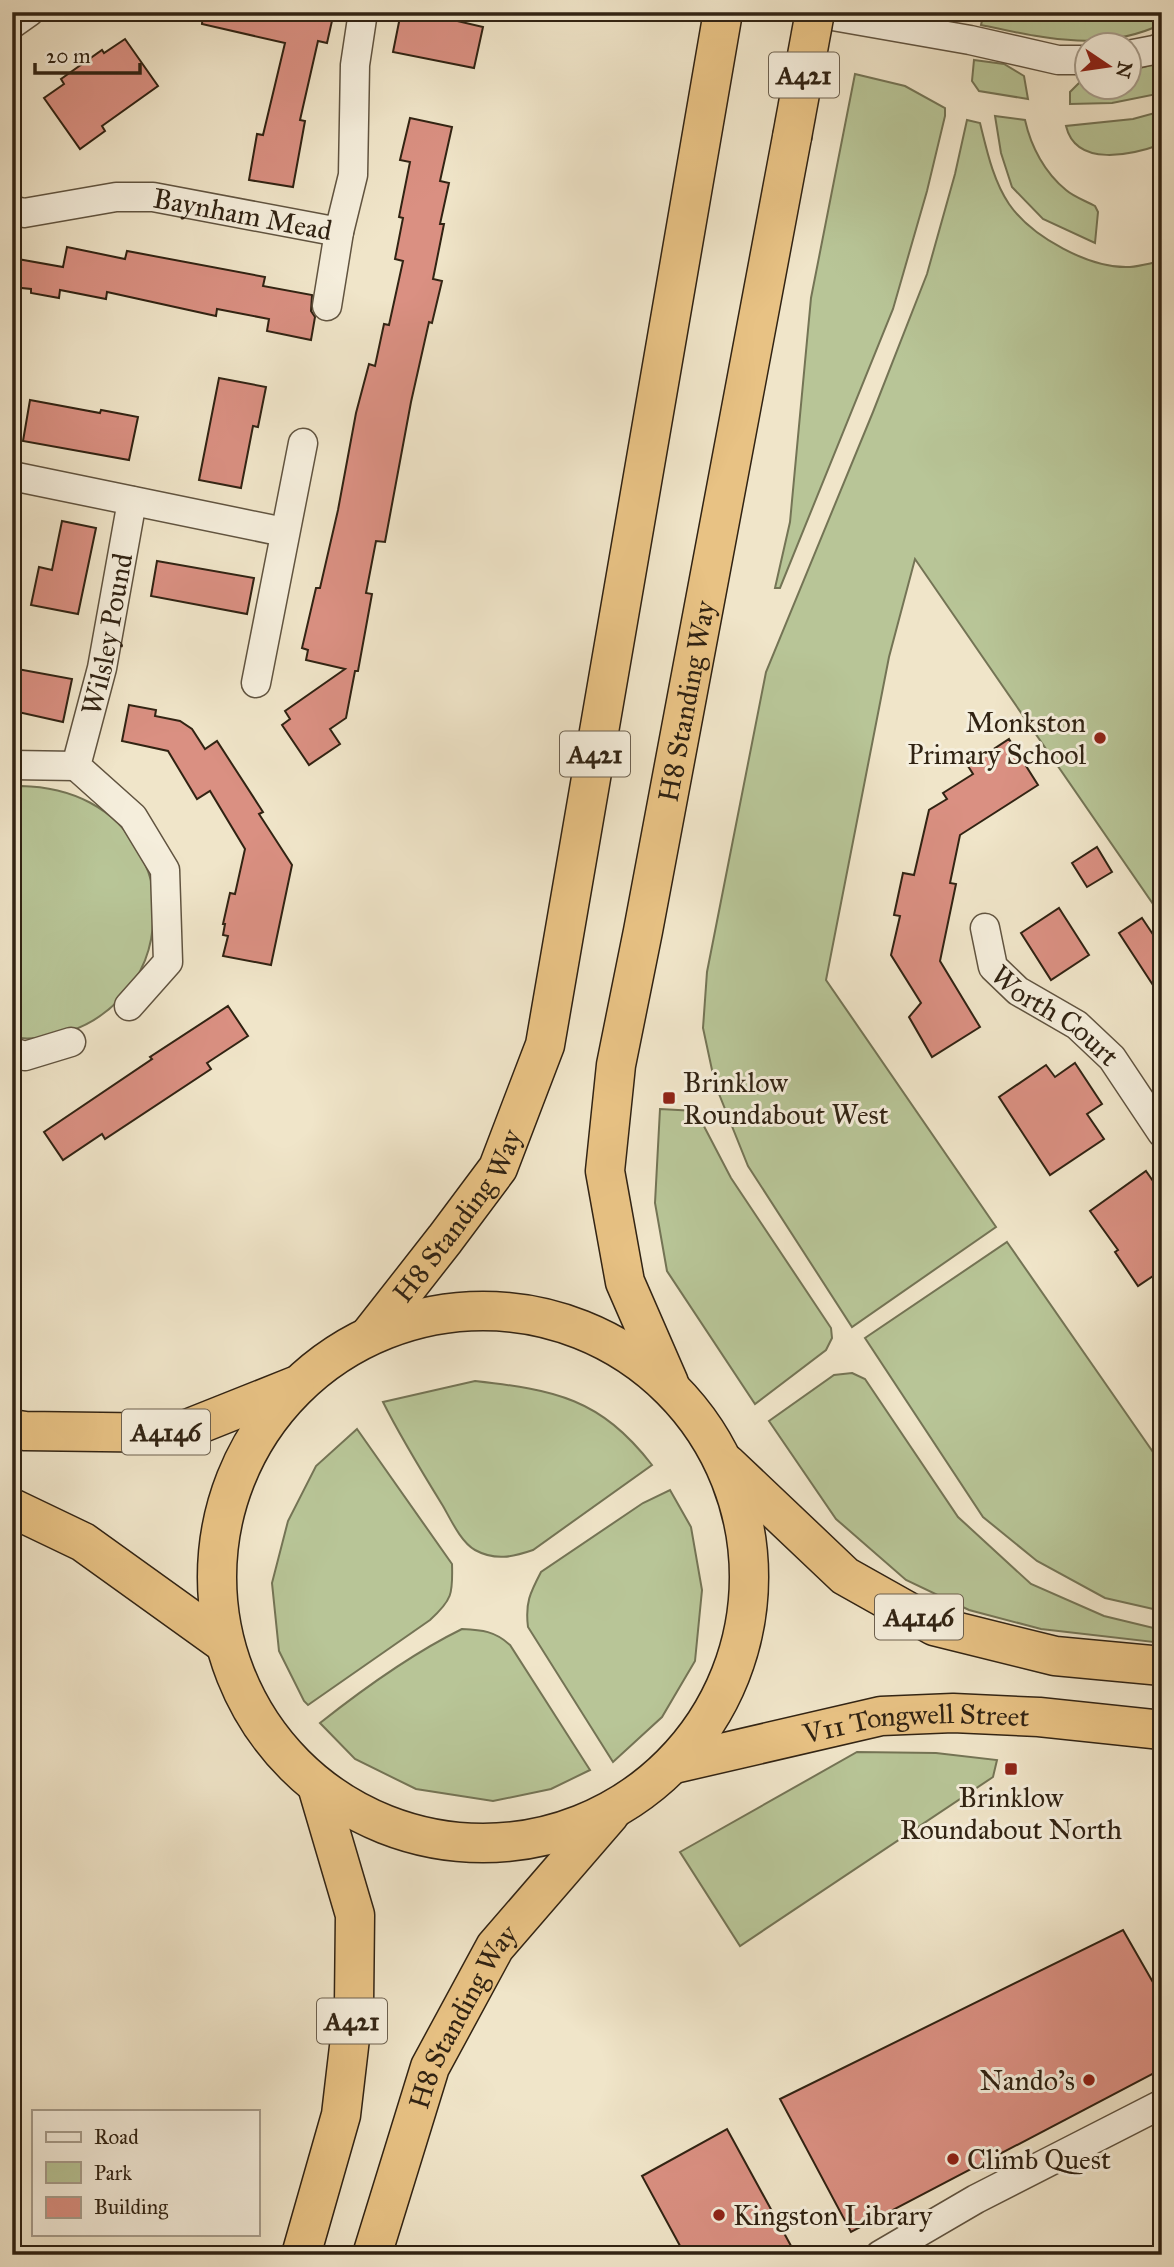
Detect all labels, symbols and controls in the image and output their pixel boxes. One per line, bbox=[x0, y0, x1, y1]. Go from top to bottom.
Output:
scale bar bbox=[35, 32, 140, 76]
north arrow bbox=[1072, 32, 1142, 102]
text: 20 m bbox=[46, 43, 91, 69]
road number: A421 bbox=[769, 52, 839, 97]
text: N bbox=[1111, 59, 1137, 80]
street label: Baynham Mead bbox=[150, 180, 335, 248]
street label: Wilsley Pound bbox=[73, 550, 140, 719]
street label: H8 Standing Way bbox=[650, 597, 722, 805]
place label: Monkston Primary School bbox=[907, 705, 1086, 772]
marker: Monkston Primary School bbox=[1092, 730, 1108, 746]
road number: A421 bbox=[560, 732, 630, 776]
street label: Worth Court bbox=[984, 957, 1127, 1073]
place label: Brinklow Roundabout West bbox=[683, 1065, 889, 1132]
marker: Brinklow Roundabout West bbox=[661, 1090, 677, 1106]
street label: H8 Standing Way bbox=[385, 1123, 529, 1309]
road number: A4146 bbox=[122, 1410, 210, 1455]
road number: A4146 bbox=[875, 1594, 963, 1640]
street label: V11 Tongwell Street bbox=[799, 1695, 1030, 1751]
marker: Brinklow Roundabout North bbox=[1003, 1761, 1019, 1777]
place label: Brinklow Roundabout North bbox=[900, 1780, 1122, 1847]
street label: H8 Standing Way bbox=[401, 1916, 525, 2113]
road number: A421 bbox=[317, 1998, 387, 2044]
place label: Nando's bbox=[980, 2063, 1075, 2098]
marker: Nando's bbox=[1081, 2072, 1097, 2088]
legend bbox=[32, 2110, 259, 2236]
text: Road bbox=[94, 2124, 139, 2150]
place label: Climb Quest bbox=[967, 2142, 1111, 2177]
marker: Climb Quest bbox=[945, 2151, 961, 2167]
text: Park bbox=[94, 2160, 132, 2186]
text: Building bbox=[94, 2194, 168, 2220]
place label: Kingston Library bbox=[733, 2198, 933, 2233]
marker: Kingston Library bbox=[711, 2207, 727, 2223]

